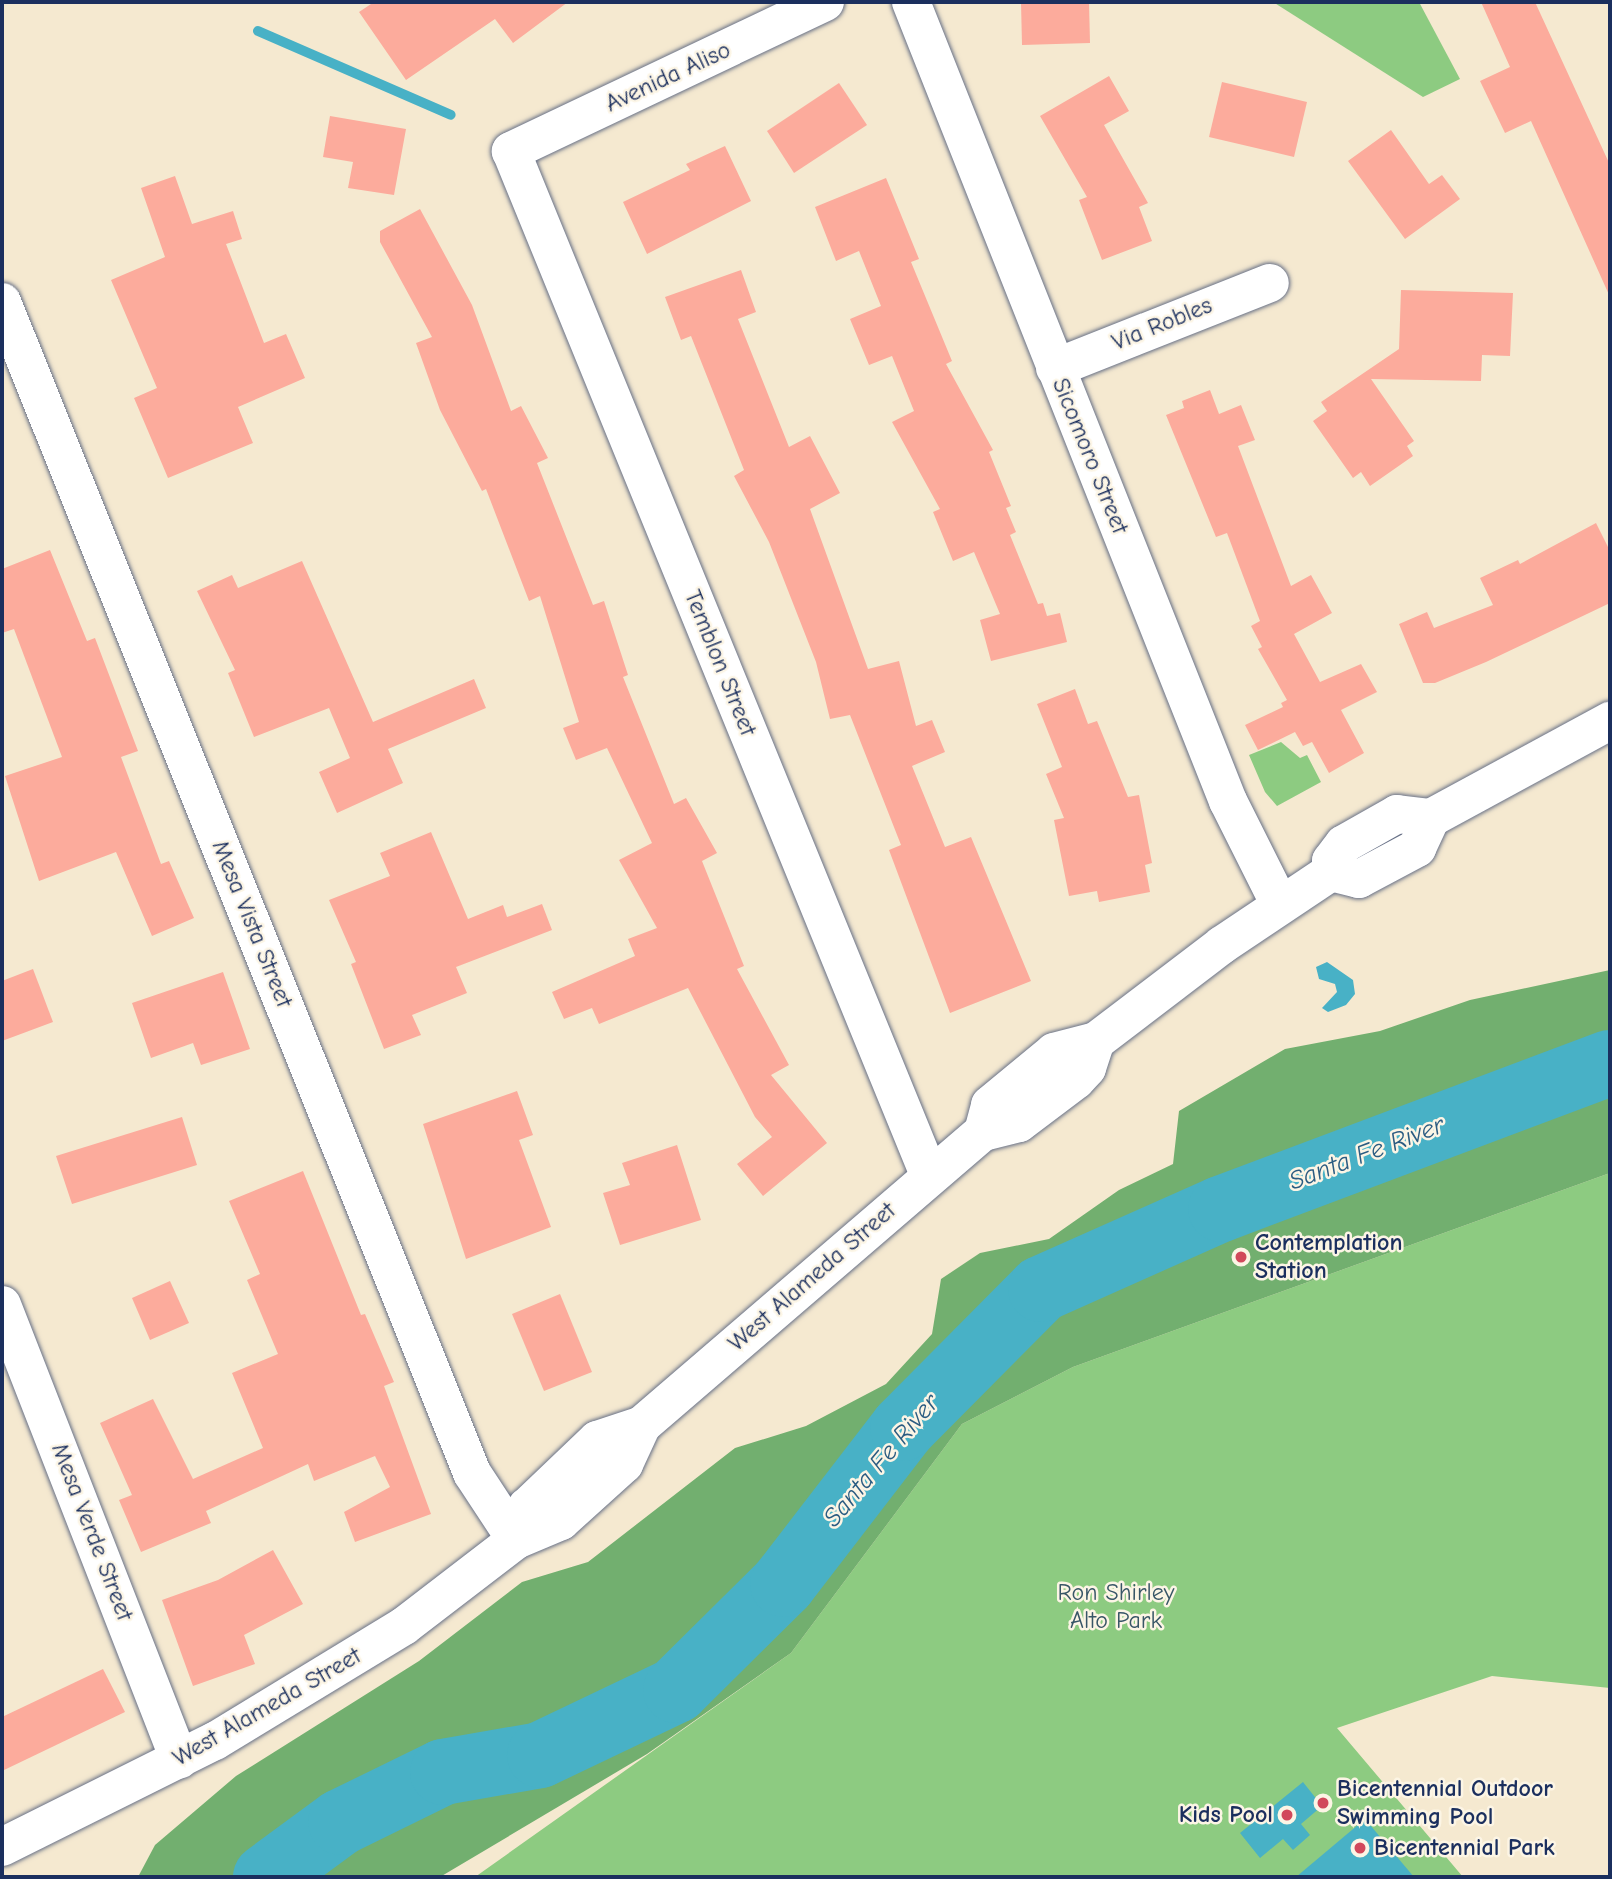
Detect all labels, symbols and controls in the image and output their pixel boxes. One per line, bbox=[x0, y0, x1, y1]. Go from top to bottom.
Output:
street label: Avenida Aliso bbox=[601, 36, 735, 118]
street label: Via Robles bbox=[1108, 291, 1216, 357]
street label: Sicomoro Street bbox=[1046, 374, 1134, 538]
street label: Temblon Street bbox=[678, 586, 762, 740]
street label: Mesa Vista Street bbox=[205, 836, 299, 1012]
water label: Santa Fe River bbox=[1285, 1110, 1449, 1198]
street label: West Alameda Street bbox=[722, 1196, 902, 1358]
place label: Contemplation Station bbox=[1255, 1229, 1403, 1285]
marker: Contemplation Station bbox=[1233, 1249, 1249, 1265]
water label: Santa Fe River bbox=[817, 1388, 947, 1534]
street label: Mesa Verde Street bbox=[45, 1439, 139, 1625]
park label: Ron Shirley Alto Park bbox=[1057, 1579, 1175, 1635]
street label: West Alameda Street bbox=[168, 1641, 366, 1773]
place label: Bicentennial Outdoor Swimming Pool bbox=[1337, 1775, 1553, 1831]
marker: Bicentennial Outdoor Swimming Pool bbox=[1315, 1795, 1331, 1811]
place label: Kids Pool bbox=[1179, 1801, 1273, 1829]
marker: Kids Pool bbox=[1279, 1807, 1295, 1823]
place label: Bicentennial Park bbox=[1374, 1834, 1555, 1862]
marker: Bicentennial Park bbox=[1352, 1840, 1368, 1856]

